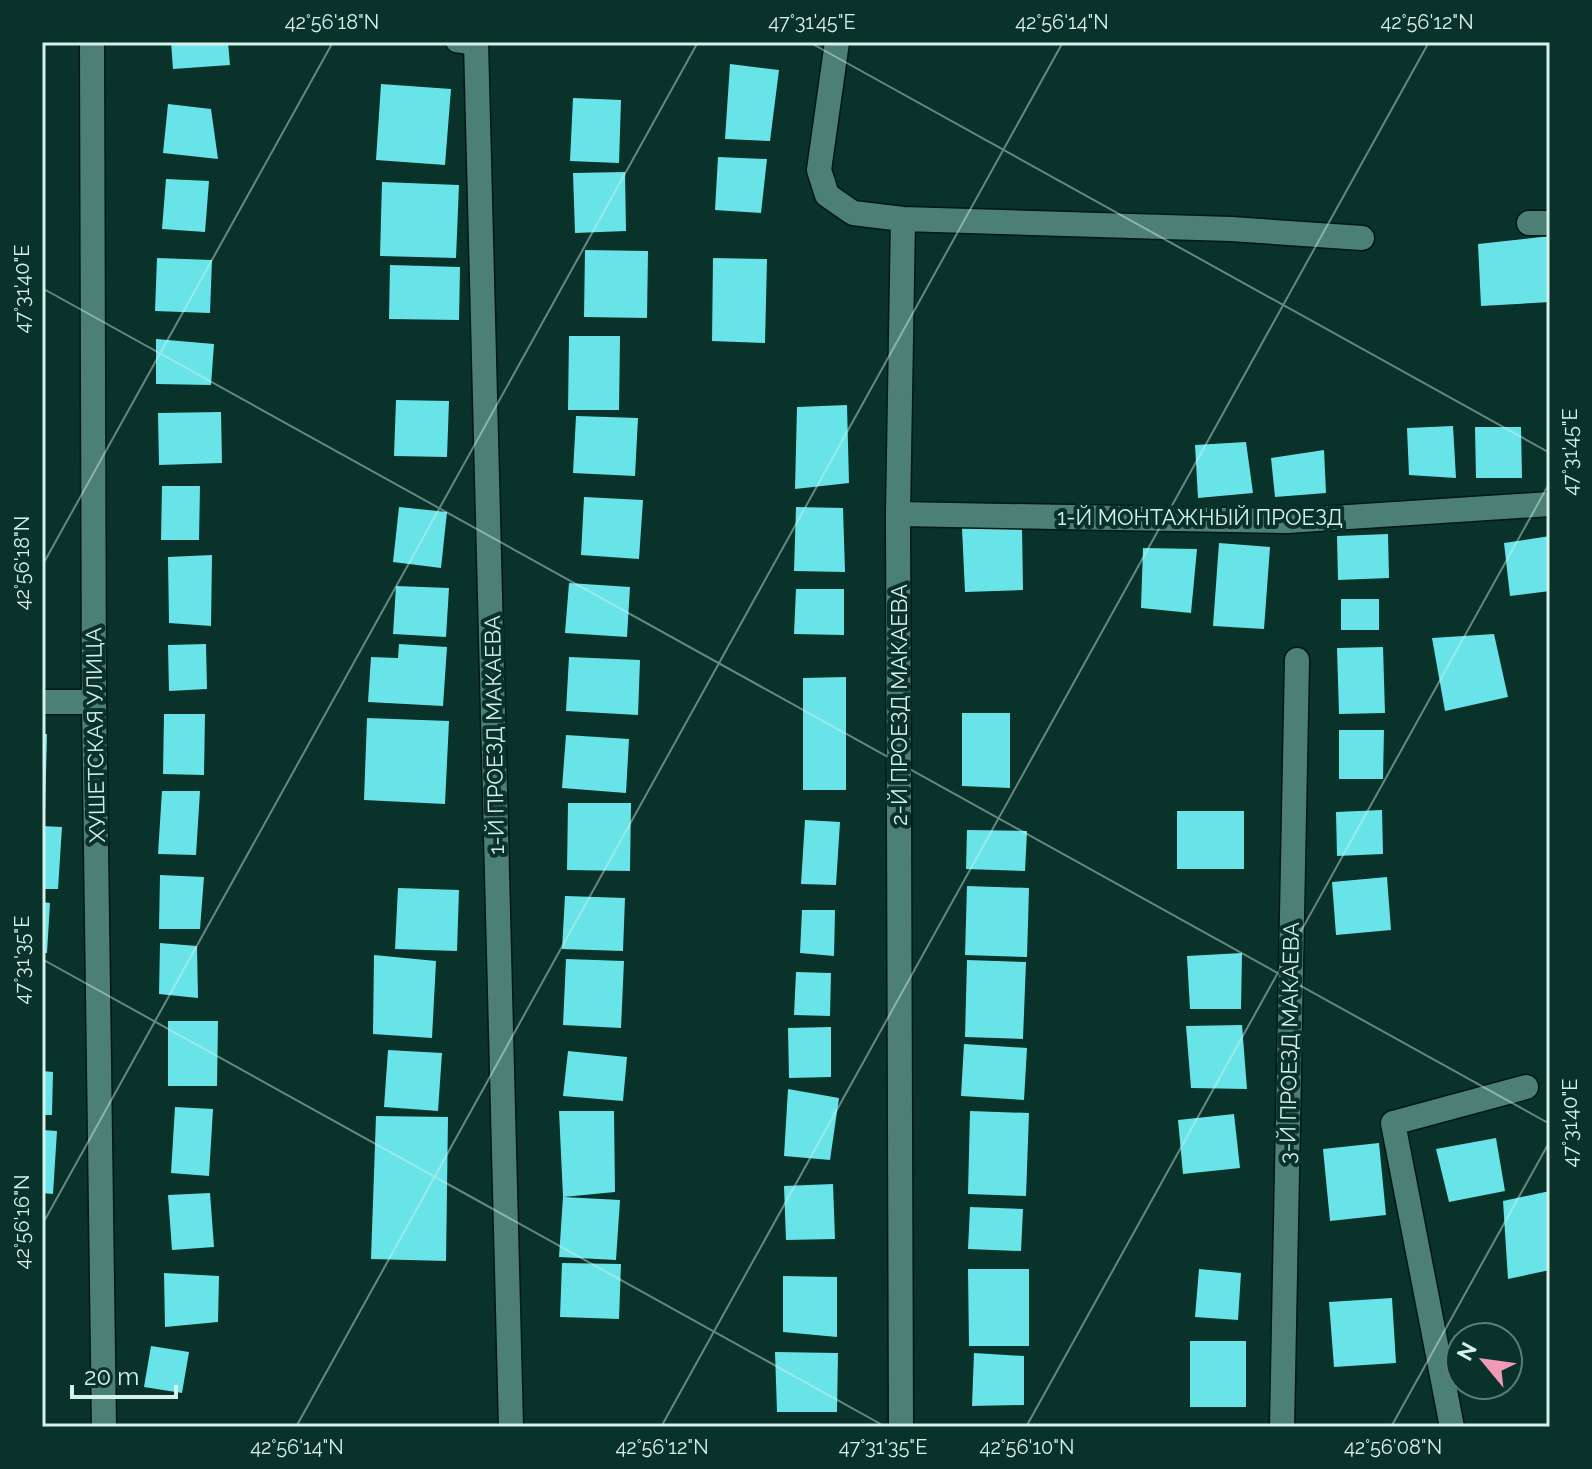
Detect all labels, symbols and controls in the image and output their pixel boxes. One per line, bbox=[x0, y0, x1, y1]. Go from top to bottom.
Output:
text: 42°56'18"N bbox=[285, 10, 379, 34]
text: 47°31'45"E bbox=[768, 10, 856, 34]
text: 42°56'14"N bbox=[1015, 10, 1109, 34]
text: 42°56'12"N bbox=[1380, 10, 1474, 34]
text: 47°31'40"E bbox=[10, 245, 34, 333]
text: 47°31'45"E bbox=[1558, 408, 1582, 496]
street label: 1-Й МОНТАЖНЫЙ ПРОЕЗД bbox=[1057, 504, 1343, 530]
text: 42°56'18"N bbox=[10, 516, 34, 610]
street label: 2-Й ПРОЕЗД МАКАЕВА bbox=[886, 584, 912, 826]
street label: 1-Й ПРОЕЗД МАКАЕВА bbox=[479, 615, 509, 855]
street label: ХУШЕТСКАЯ УЛИЦА bbox=[80, 627, 110, 843]
text: 47°31'35"E bbox=[10, 916, 34, 1004]
street label: 3-Й ПРОЕЗД МАКАЕВА bbox=[1274, 922, 1304, 1164]
text: 47°31'40"E bbox=[1558, 1079, 1582, 1167]
text: 42°56'16"N bbox=[10, 1175, 34, 1269]
north arrow bbox=[1444, 1321, 1524, 1401]
text: N bbox=[1451, 1338, 1482, 1365]
scale bar bbox=[72, 1349, 176, 1399]
text: 20 m bbox=[84, 1362, 139, 1391]
text: 42°56'14"N bbox=[250, 1435, 344, 1459]
text: 42°56'12"N bbox=[615, 1435, 709, 1459]
text: 47°31'35"E bbox=[839, 1435, 927, 1459]
text: 42°56'10"N bbox=[980, 1435, 1074, 1459]
text: 42°56'08"N bbox=[1344, 1435, 1442, 1459]

